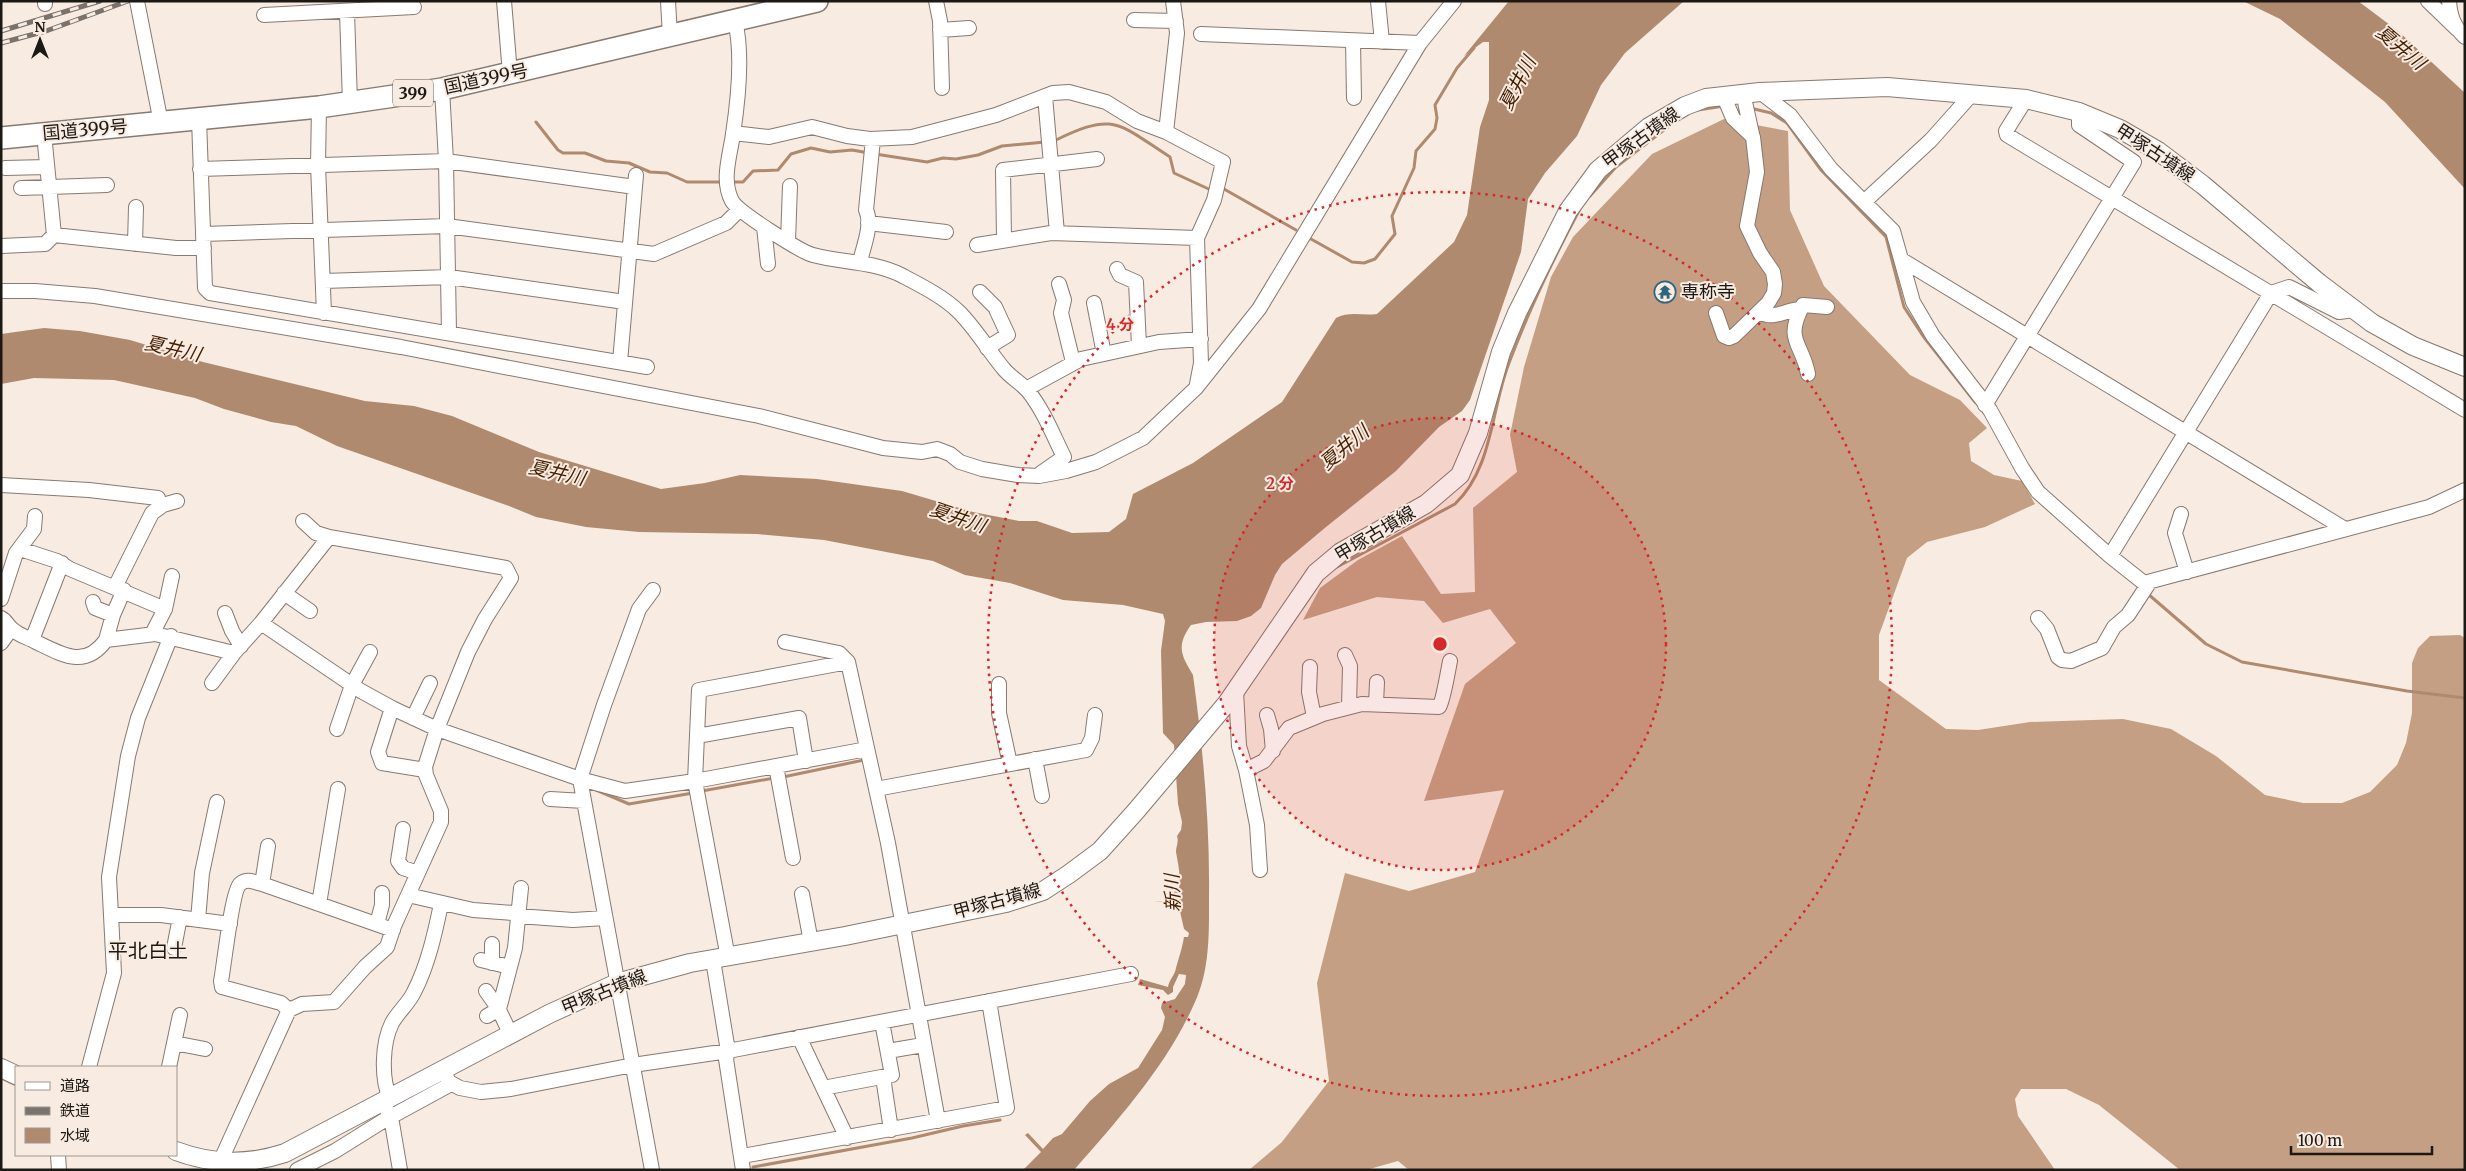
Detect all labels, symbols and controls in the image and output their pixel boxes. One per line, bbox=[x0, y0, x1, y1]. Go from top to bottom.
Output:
north arrow bbox=[15, 15, 65, 65]
text: N bbox=[34, 18, 46, 36]
water label: 夏井川 bbox=[2371, 19, 2432, 76]
water label: 夏井川 bbox=[1493, 50, 1542, 114]
street label: 国道399号 bbox=[442, 58, 530, 99]
road number: 399 bbox=[393, 80, 433, 106]
street label: 甲塚古墳線 bbox=[1598, 102, 1684, 173]
street label: 国道399号 bbox=[41, 114, 129, 145]
street label: 甲塚古墳線 bbox=[2111, 118, 2199, 187]
temple icon: 専称寺 bbox=[1653, 280, 1677, 304]
place label: 専称寺 bbox=[1681, 280, 1735, 303]
text: 4 分 bbox=[1106, 315, 1134, 334]
water label: 夏井川 bbox=[143, 330, 205, 367]
water label: 夏井川 bbox=[1314, 418, 1375, 475]
water label: 夏井川 bbox=[527, 454, 589, 491]
text: 2 分 bbox=[1266, 474, 1294, 493]
water label: 夏井川 bbox=[927, 496, 991, 538]
street label: 甲塚古墳線 bbox=[1330, 501, 1419, 567]
centre of rings bbox=[1431, 635, 1449, 653]
water label: 新川 bbox=[1159, 872, 1185, 912]
street label: 甲塚古墳線 bbox=[950, 878, 1043, 923]
district label: 平北白土 bbox=[108, 938, 188, 963]
street label: 甲塚古墳線 bbox=[558, 964, 650, 1019]
legend bbox=[15, 1066, 178, 1156]
text: 道路 bbox=[60, 1076, 90, 1095]
text: 鉄道 bbox=[60, 1101, 90, 1120]
scale bar bbox=[2291, 1124, 2432, 1156]
text: 水域 bbox=[60, 1126, 90, 1145]
text: 100 m bbox=[2298, 1131, 2342, 1150]

